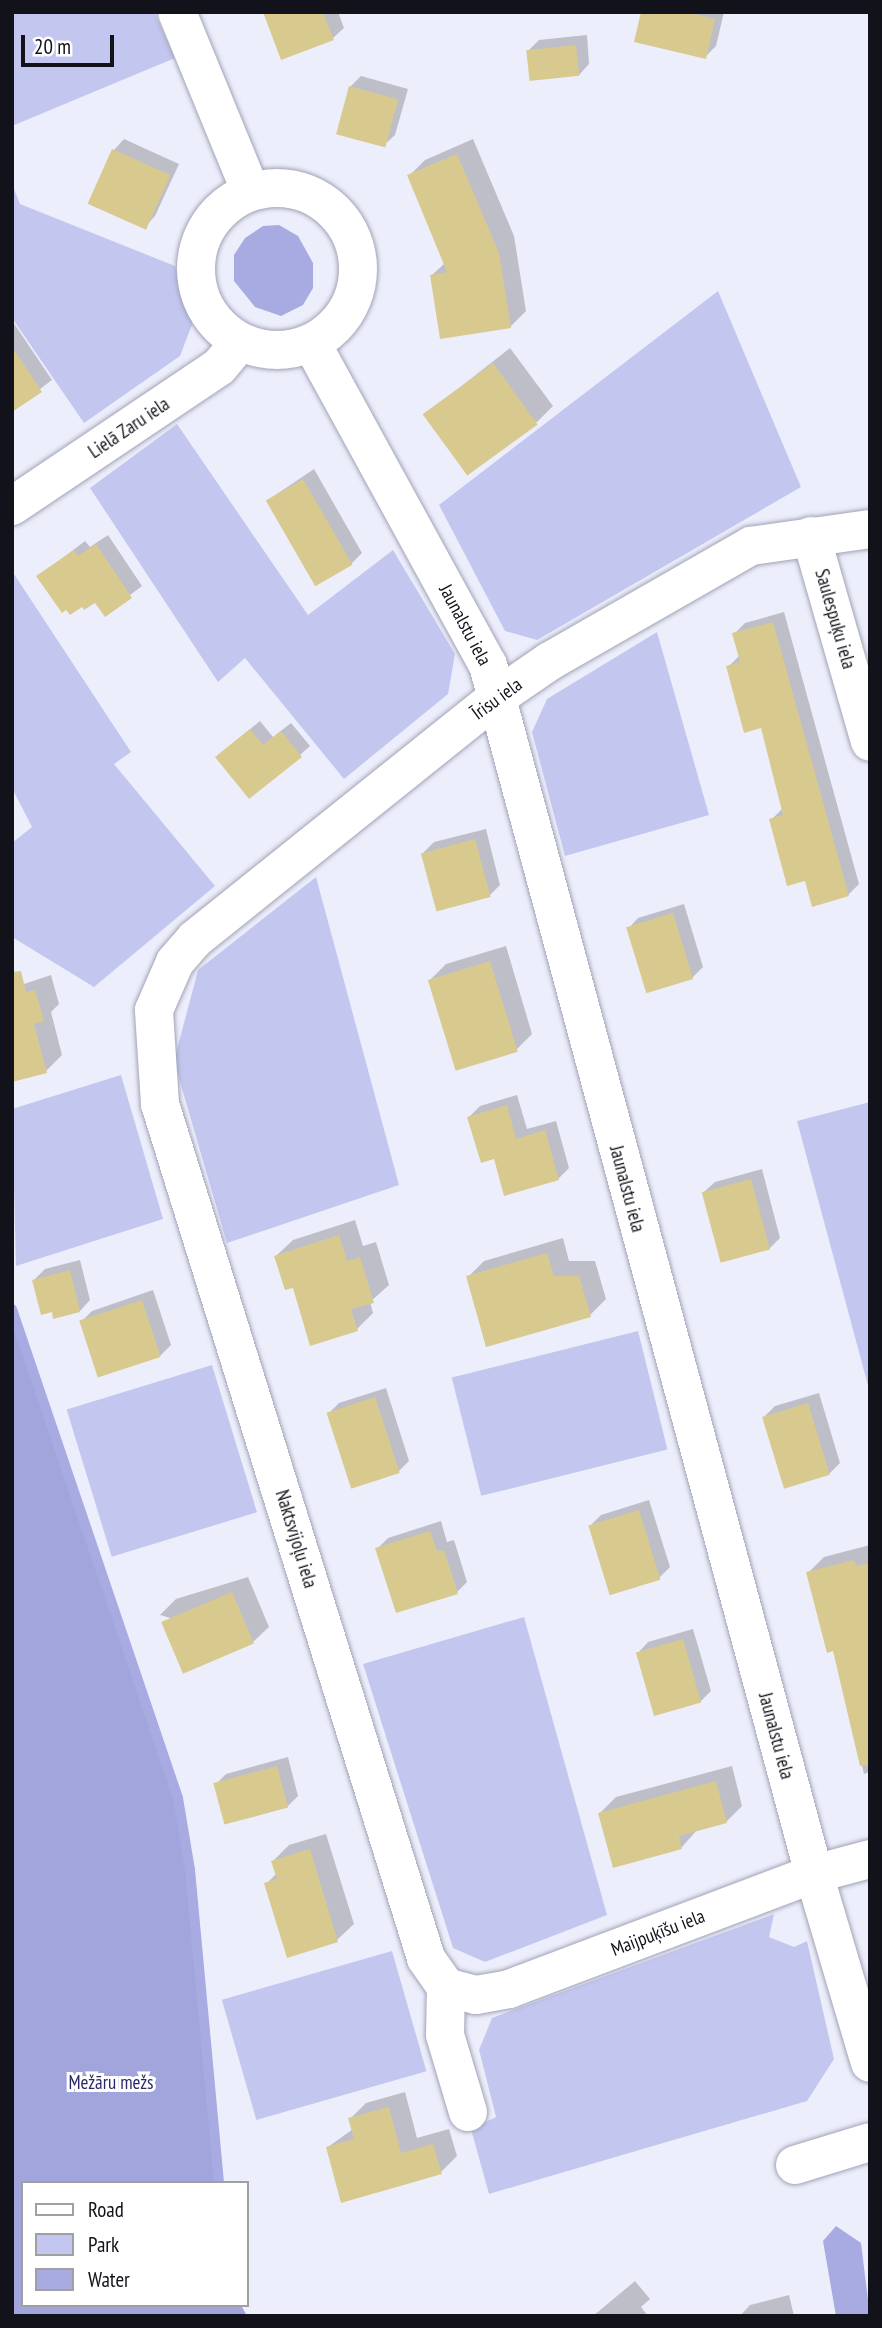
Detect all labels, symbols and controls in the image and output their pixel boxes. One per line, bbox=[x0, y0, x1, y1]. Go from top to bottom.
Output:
scale bar bbox=[24, 21, 117, 65]
text: 20 m bbox=[34, 33, 71, 60]
street label: Lielā Zaru iela bbox=[84, 393, 174, 463]
street label: Saulespuķu iela bbox=[810, 566, 860, 672]
street label: Jaunalstu iela bbox=[434, 580, 496, 670]
street label: Īrisu iela bbox=[467, 673, 527, 725]
street label: Jaunalstu iela bbox=[605, 1143, 649, 1235]
street label: Naktsvijoļu iela bbox=[270, 1487, 322, 1591]
street label: Jaunalstu iela bbox=[754, 1690, 798, 1782]
street label: Maijpuķīšu iela bbox=[608, 1905, 708, 1961]
park label: Mežāru mežs bbox=[68, 2072, 154, 2094]
legend bbox=[21, 2181, 248, 2307]
text: Road bbox=[88, 2196, 124, 2223]
text: Park bbox=[88, 2231, 119, 2258]
text: Water bbox=[88, 2266, 130, 2293]

